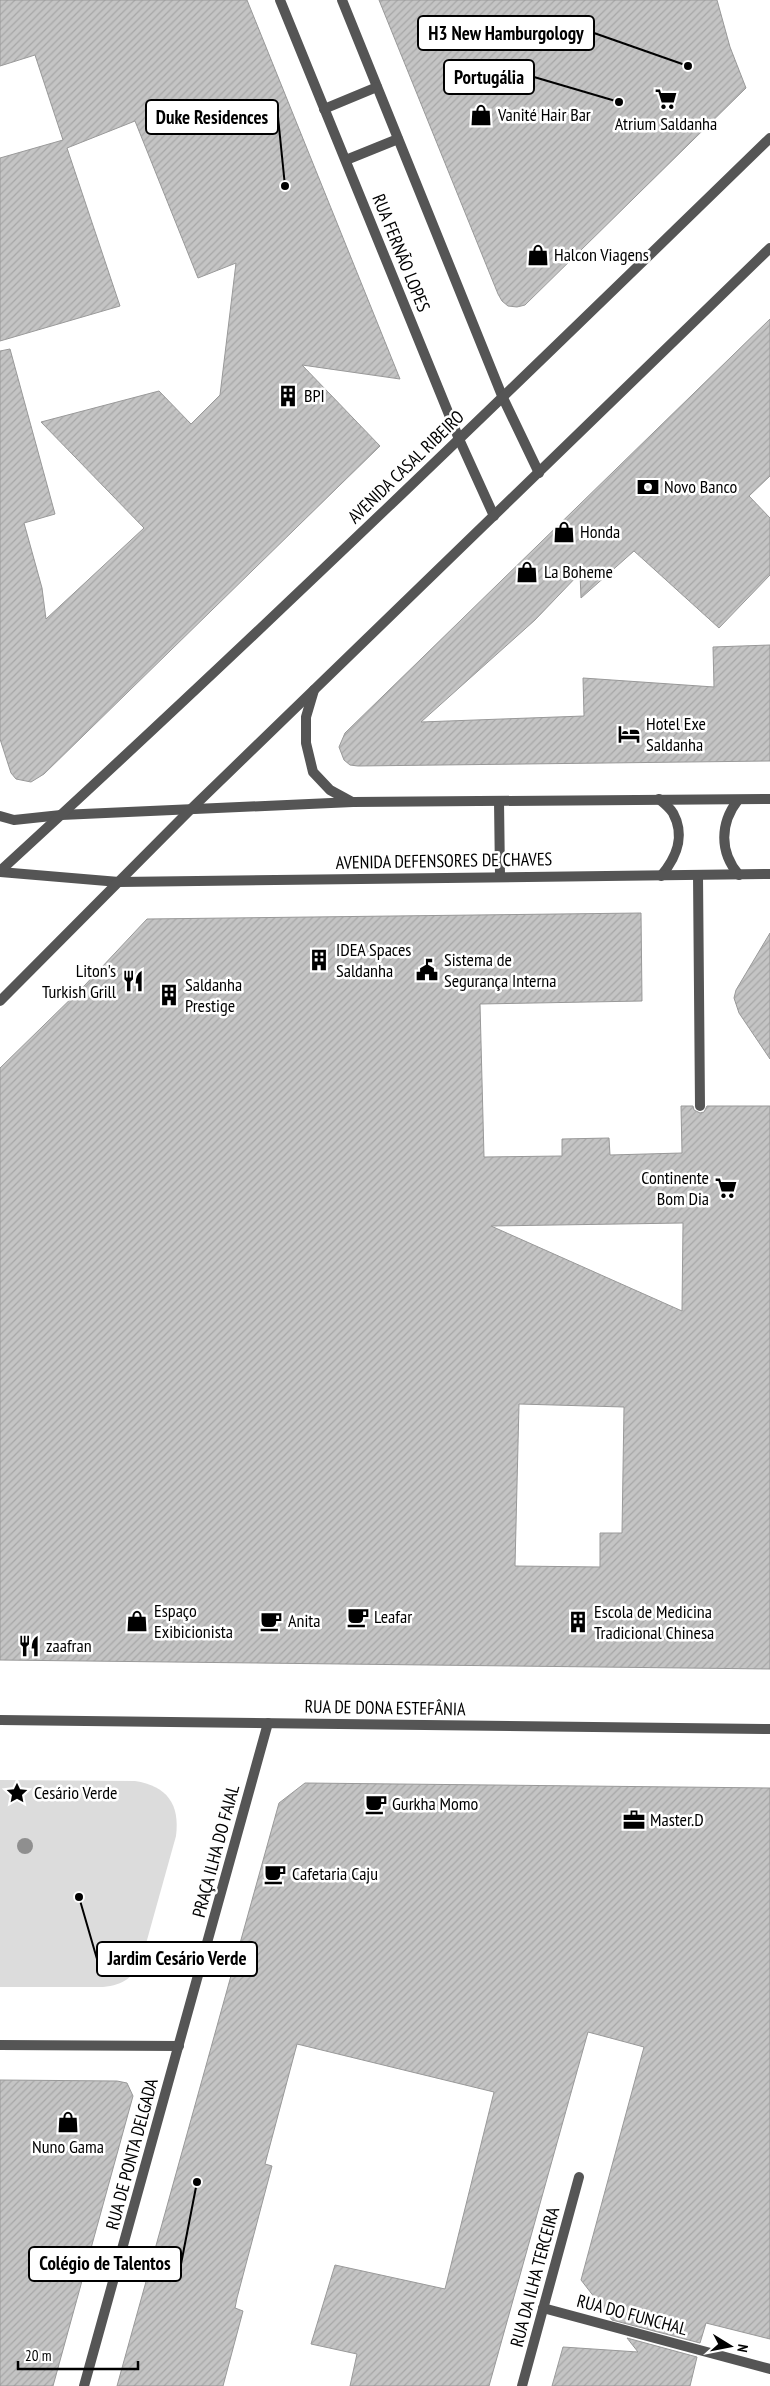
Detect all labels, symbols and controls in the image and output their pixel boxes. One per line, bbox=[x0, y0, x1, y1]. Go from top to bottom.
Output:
callout: H3 New Hamburgology bbox=[418, 16, 594, 50]
text: H3 New Hamburgology bbox=[428, 21, 584, 45]
callout: Portugália bbox=[444, 60, 534, 94]
text: Portugália bbox=[454, 65, 524, 89]
supermarket icon: Atrium Saldanha bbox=[653, 86, 679, 112]
callout: Duke Residences bbox=[146, 100, 278, 134]
shop icon: Vanité Hair Bar bbox=[468, 102, 494, 128]
place label: Vanité Hair Bar bbox=[497, 103, 591, 126]
text: Duke Residences bbox=[156, 105, 269, 129]
place label: Atrium Saldanha bbox=[615, 112, 717, 135]
street label: RUA FERNÃO LOPES bbox=[367, 191, 436, 315]
shop icon: Halcon Viagens bbox=[525, 242, 551, 268]
place label: Halcon Viagens bbox=[554, 243, 649, 266]
building icon: BPI bbox=[275, 383, 301, 409]
place label: BPI bbox=[304, 384, 325, 407]
street label: AVENIDA CASAL RIBEIRO bbox=[343, 405, 469, 528]
bank icon: Novo Banco bbox=[635, 474, 661, 500]
place label: Novo Banco bbox=[664, 475, 738, 498]
shop icon: Honda bbox=[551, 519, 577, 545]
place label: Honda bbox=[580, 520, 620, 543]
shop icon: La Boheme bbox=[514, 559, 540, 585]
place label: La Boheme bbox=[544, 560, 613, 583]
place label: Hotel Exe Saldanha bbox=[646, 712, 706, 756]
hotel icon: Hotel Exe Saldanha bbox=[616, 721, 642, 747]
street label: AVENIDA DEFENSORES DE CHAVES bbox=[336, 847, 553, 874]
place label: IDEA Spaces Saldanha bbox=[336, 938, 411, 982]
building icon: IDEA Spaces Saldanha bbox=[306, 947, 332, 973]
place label: Sistema de Segurança Interna bbox=[444, 948, 556, 992]
public building icon: Sistema de Segurança Interna bbox=[414, 957, 440, 983]
place label: Liton's Turkish Grill bbox=[42, 959, 117, 1003]
restaurant icon: Liton's Turkish Grill bbox=[120, 968, 146, 994]
place label: Saldanha Prestige bbox=[185, 973, 242, 1017]
building icon: Saldanha Prestige bbox=[156, 982, 182, 1008]
place label: Continente Bom Dia bbox=[641, 1166, 709, 1210]
supermarket icon: Continente Bom Dia bbox=[713, 1175, 739, 1201]
place label: Espaço Exibicionista bbox=[154, 1599, 233, 1643]
place label: Escola de Medicina Tradicional Chinesa bbox=[594, 1600, 714, 1644]
cafe icon: Leafar bbox=[345, 1604, 371, 1630]
place label: Leafar bbox=[374, 1605, 412, 1628]
shop icon: Espaço Exibicionista bbox=[124, 1608, 150, 1634]
cafe icon: Anita bbox=[258, 1608, 284, 1634]
place label: Anita bbox=[288, 1609, 320, 1632]
building icon: Escola de Medicina Tradicional Chinesa bbox=[565, 1609, 591, 1635]
restaurant icon: zaafran bbox=[16, 1633, 42, 1659]
place label: zaafran bbox=[46, 1634, 92, 1657]
street label: RUA DE DONA ESTEFÂNIA bbox=[304, 1695, 466, 1720]
place icon: Cesário Verde bbox=[4, 1780, 30, 1806]
place label: Cesário Verde bbox=[34, 1781, 118, 1804]
street label: PRAÇA ILHA DO FAIAL bbox=[187, 1782, 244, 1920]
cafe icon: Gurkha Momo bbox=[363, 1791, 389, 1817]
place label: Gurkha Momo bbox=[392, 1792, 478, 1815]
office icon: Master.D bbox=[621, 1807, 647, 1833]
place label: Master.D bbox=[650, 1808, 704, 1831]
cafe icon: Cafetaria Caju bbox=[262, 1861, 288, 1887]
place label: Cafetaria Caju bbox=[292, 1862, 378, 1885]
callout: Jardim Cesário Verde bbox=[97, 1942, 257, 1976]
text: Jardim Cesário Verde bbox=[106, 1946, 247, 1970]
street label: RUA DE PONTA DELGADA bbox=[100, 2075, 163, 2232]
shop icon: Nuno Gama bbox=[55, 2109, 81, 2135]
place label: Nuno Gama bbox=[32, 2135, 104, 2158]
street label: RUA DA ILHA TERCEIRA bbox=[505, 2204, 564, 2349]
callout: Colégio de Talentos bbox=[29, 2247, 181, 2281]
text: Colégio de Talentos bbox=[39, 2251, 171, 2275]
street label: RUA DO FUNCHAL bbox=[574, 2289, 690, 2340]
north arrow bbox=[705, 2321, 755, 2371]
scale bar bbox=[18, 2338, 138, 2370]
text: N bbox=[733, 2343, 752, 2354]
text: 20 m bbox=[25, 2346, 51, 2365]

